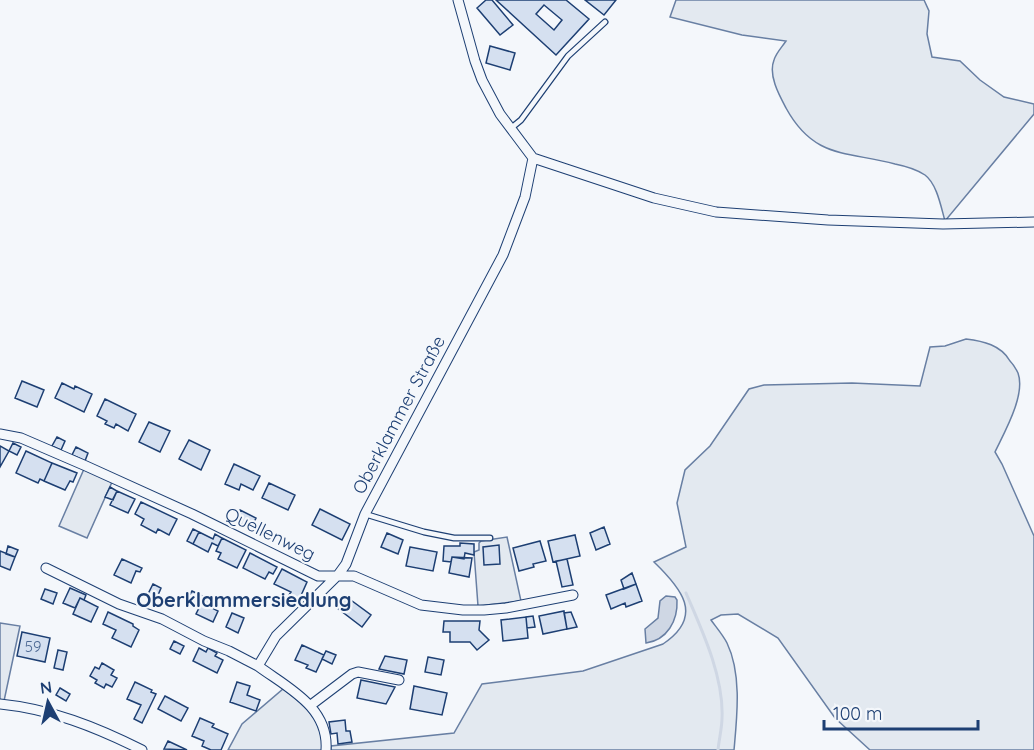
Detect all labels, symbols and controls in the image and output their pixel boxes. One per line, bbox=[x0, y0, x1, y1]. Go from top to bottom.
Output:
street label: Oberklammer Straße bbox=[347, 332, 450, 498]
street label: Quellenweg bbox=[221, 502, 319, 565]
district label: Oberklammersiedlung bbox=[136, 587, 352, 612]
house number: 59 bbox=[25, 637, 41, 656]
north arrow bbox=[18, 672, 78, 732]
text: N bbox=[39, 676, 53, 698]
scale bar bbox=[824, 693, 978, 731]
text: 100 m bbox=[833, 702, 882, 725]

